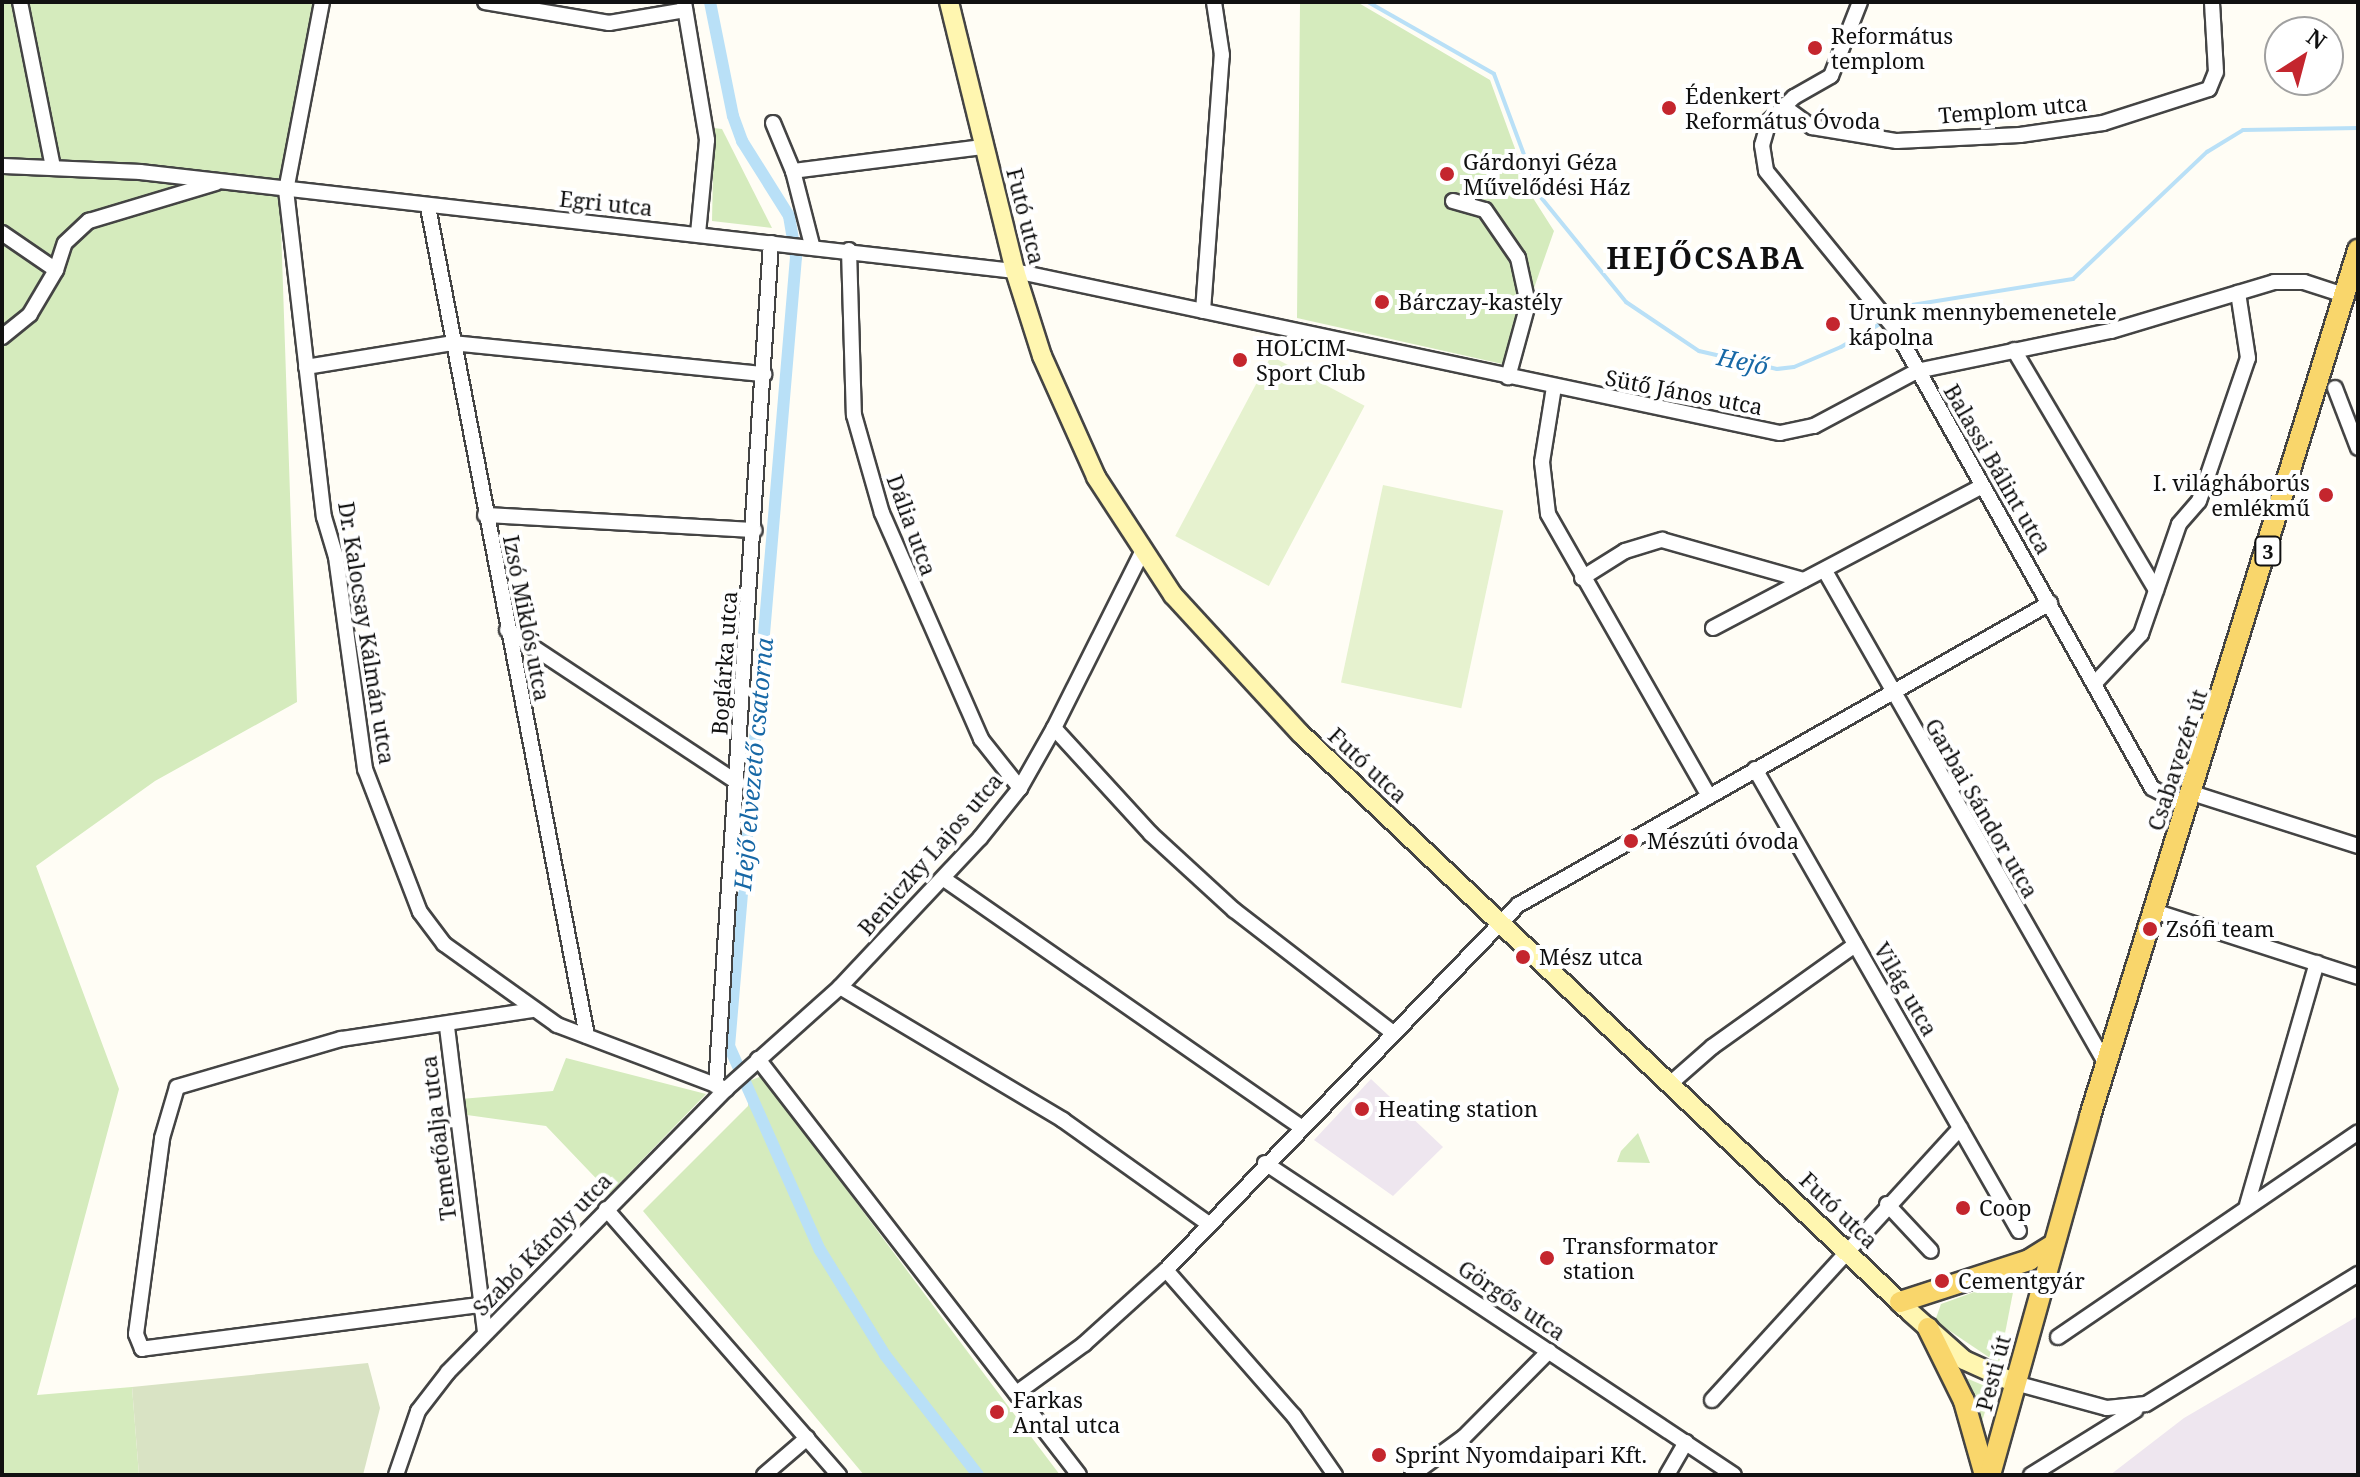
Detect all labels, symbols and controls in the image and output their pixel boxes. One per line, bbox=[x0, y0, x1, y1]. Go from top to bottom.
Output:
north arrow bbox=[2264, 16, 2344, 96]
text: N bbox=[2301, 21, 2333, 55]
place label: Református templom bbox=[1831, 22, 1953, 74]
marker: Református templom bbox=[1806, 39, 1824, 57]
place label: Édenkert Református Óvoda bbox=[1685, 82, 1881, 134]
street label: Templom utca bbox=[1937, 89, 2089, 129]
marker: Édenkert Református Óvoda bbox=[1660, 99, 1678, 117]
place label: Gárdonyi Géza Művelődési Ház bbox=[1463, 148, 1631, 200]
street label: Futó utca bbox=[1001, 165, 1051, 267]
marker: Gárdonyi Géza Művelődési Ház bbox=[1438, 165, 1456, 183]
street label: Egri utca bbox=[558, 185, 654, 221]
district label: HEJŐCSABA bbox=[1606, 240, 1806, 276]
place label: Bárczay-kastély bbox=[1398, 289, 1562, 315]
marker: Bárczay-kastély bbox=[1373, 293, 1391, 311]
place label: Urunk mennybemenetele kápolna bbox=[1849, 298, 2117, 350]
marker: Urunk mennybemenetele kápolna bbox=[1824, 315, 1842, 333]
place label: HOLCIM Sport Club bbox=[1256, 334, 1366, 386]
water label: Hejő bbox=[1715, 342, 1771, 380]
marker: HOLCIM Sport Club bbox=[1231, 351, 1249, 369]
street label: Sütő János utca bbox=[1603, 364, 1765, 420]
street label: Balassi Bálint utca bbox=[1939, 379, 2057, 559]
place label: I. világháborús emlékmű bbox=[2153, 469, 2310, 520]
street label: Dália utca bbox=[882, 471, 942, 579]
marker: I. világháborús emlékmű bbox=[2317, 486, 2335, 504]
street label: Dr. Kalocsay Kálmán utca bbox=[333, 500, 401, 766]
street label: Izsó Miklós utca bbox=[498, 533, 556, 703]
road number: 3 bbox=[2254, 535, 2282, 567]
street label: Boglárka utca bbox=[706, 590, 742, 736]
water label: Hejő elvezető csatorna bbox=[728, 636, 778, 892]
street label: Csabavezér út bbox=[2142, 686, 2212, 834]
street label: Garbai Sándor utca bbox=[1920, 714, 2044, 902]
street label: Futó utca bbox=[1323, 722, 1413, 808]
street label: Beniczky Lajos utca bbox=[852, 767, 1008, 941]
place label: Mészúti óvoda bbox=[1647, 828, 1799, 854]
marker: Mészúti óvoda bbox=[1622, 832, 1640, 850]
place label: Zsófi team bbox=[2166, 916, 2275, 942]
marker: Zsófi team bbox=[2141, 920, 2159, 938]
street label: Világ utca bbox=[1869, 938, 1943, 1040]
place label: Mész utca bbox=[1539, 944, 1643, 970]
marker: Mész utca bbox=[1514, 948, 1532, 966]
street label: Temetőalja utca bbox=[415, 1054, 461, 1222]
place label: Heating station bbox=[1378, 1096, 1538, 1122]
marker: Heating station bbox=[1353, 1100, 1371, 1118]
street label: Futó utca bbox=[1795, 1166, 1883, 1254]
street label: Szabó Károly utca bbox=[467, 1167, 617, 1321]
place label: Coop bbox=[1979, 1195, 2031, 1221]
marker: Coop bbox=[1954, 1199, 1972, 1217]
place label: Transformator station bbox=[1563, 1232, 1718, 1284]
marker: Transformator station bbox=[1538, 1249, 1556, 1267]
street label: Görgős utca bbox=[1453, 1254, 1571, 1346]
place label: Cementgyár bbox=[1958, 1268, 2085, 1294]
marker: Cementgyár bbox=[1933, 1272, 1951, 1290]
street label: Pesti út bbox=[1970, 1332, 2016, 1414]
place label: Farkas Antal utca bbox=[1013, 1386, 1120, 1438]
marker: Farkas Antal utca bbox=[988, 1403, 1006, 1421]
place label: Sprint Nyomdaipari Kft. bbox=[1395, 1442, 1647, 1468]
marker: Sprint Nyomdaipari Kft. bbox=[1370, 1446, 1388, 1464]

